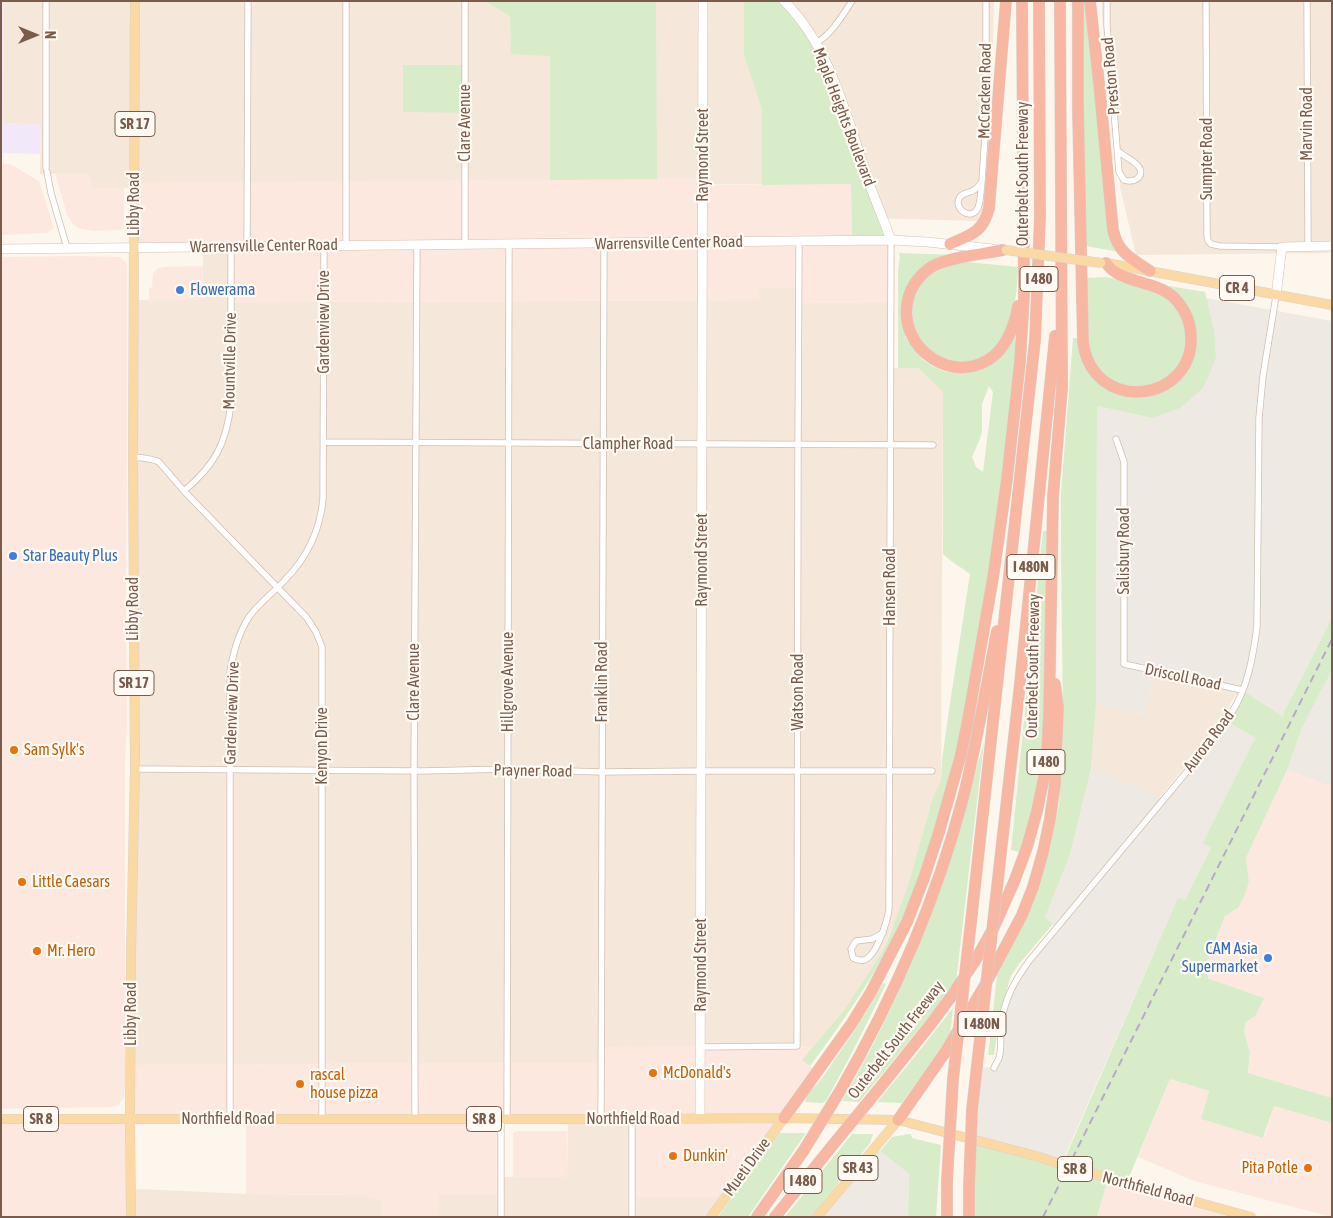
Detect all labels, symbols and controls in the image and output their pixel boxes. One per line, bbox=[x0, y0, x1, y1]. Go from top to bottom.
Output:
north arrow bbox=[10, 10, 60, 60]
text: N bbox=[42, 31, 58, 39]
street label: Preston Road bbox=[1098, 36, 1124, 116]
street label: McCracken Road bbox=[975, 43, 995, 139]
street label: Maple Heights Boulevard bbox=[809, 45, 879, 189]
street label: Clare Avenue bbox=[455, 84, 475, 162]
street label: Marvin Road bbox=[1297, 87, 1317, 161]
street label: Outerbelt South Freeway bbox=[1013, 102, 1033, 246]
street label: Raymond Street bbox=[693, 108, 713, 202]
road number: SR 17 bbox=[115, 112, 155, 136]
street label: Sumpter Road bbox=[1197, 118, 1217, 200]
street label: Libby Road bbox=[124, 172, 144, 236]
street label: Warrensville Center Road bbox=[595, 232, 743, 254]
street label: Warrensville Center Road bbox=[190, 235, 338, 257]
road number: I 480 bbox=[1020, 266, 1058, 292]
street label: Gardenview Drive bbox=[314, 270, 334, 374]
road number: CR 4 bbox=[1220, 276, 1254, 300]
place label: Flowerama bbox=[190, 280, 255, 300]
marker: Flowerama bbox=[174, 284, 186, 296]
street label: Mountville Drive bbox=[220, 312, 240, 410]
street label: Clampher Road bbox=[583, 434, 673, 454]
street label: Salisbury Road bbox=[1114, 507, 1134, 595]
street label: Raymond Street bbox=[692, 513, 712, 607]
place label: Star Beauty Plus bbox=[23, 546, 118, 566]
street label: Hansen Road bbox=[880, 548, 900, 626]
marker: Star Beauty Plus bbox=[7, 550, 19, 562]
road number: I 480N bbox=[1007, 554, 1055, 580]
street label: Libby Road bbox=[123, 577, 143, 641]
street label: Outerbelt South Freeway bbox=[1022, 594, 1044, 738]
street label: Hillgrove Avenue bbox=[498, 632, 518, 732]
street label: Franklin Road bbox=[592, 641, 612, 723]
street label: Clare Avenue bbox=[404, 643, 424, 721]
street label: Watson Road bbox=[788, 654, 808, 730]
street label: Driscoll Road bbox=[1143, 660, 1223, 694]
street label: Gardenview Drive bbox=[221, 661, 243, 765]
road number: SR 17 bbox=[114, 670, 154, 696]
street label: Aurora Road bbox=[1180, 706, 1238, 776]
street label: Kenyon Drive bbox=[312, 707, 332, 785]
place label: Sam Sylk's bbox=[24, 740, 85, 760]
marker: Sam Sylk's bbox=[8, 744, 20, 756]
road number: I 480 bbox=[1027, 750, 1065, 774]
street label: Prayner Road bbox=[493, 761, 573, 781]
place label: Little Caesars bbox=[32, 872, 110, 892]
marker: Little Caesars bbox=[16, 876, 28, 888]
street label: Raymond Street bbox=[691, 918, 711, 1012]
place label: CAM Asia Supermarket bbox=[1182, 939, 1258, 977]
place label: Mr. Hero bbox=[47, 941, 96, 961]
marker: Mr. Hero bbox=[31, 945, 43, 957]
marker: CAM Asia Supermarket bbox=[1262, 952, 1274, 964]
street label: Outerbelt South Freeway bbox=[844, 977, 948, 1103]
street label: Libby Road bbox=[121, 982, 141, 1046]
road number: I 480N bbox=[958, 1012, 1006, 1036]
place label: McDonald's bbox=[663, 1063, 731, 1083]
place label: rascal house pizza bbox=[310, 1065, 378, 1103]
marker: McDonald's bbox=[647, 1067, 659, 1079]
marker: rascal house pizza bbox=[294, 1078, 306, 1090]
road number: SR 8 bbox=[23, 1106, 58, 1132]
road number: SR 8 bbox=[466, 1106, 502, 1132]
street label: Northfield Road bbox=[181, 1109, 275, 1129]
street label: Northfield Road bbox=[586, 1109, 680, 1129]
street label: Mueti Drive bbox=[719, 1134, 775, 1200]
place label: Dunkin' bbox=[683, 1146, 728, 1166]
marker: Dunkin' bbox=[667, 1150, 679, 1162]
road number: SR 43 bbox=[838, 1156, 878, 1180]
road number: SR 8 bbox=[1058, 1156, 1092, 1182]
place label: Pita Potle bbox=[1241, 1158, 1298, 1178]
marker: Pita Potle bbox=[1302, 1162, 1314, 1174]
road number: I 480 bbox=[784, 1168, 822, 1194]
street label: Northfield Road bbox=[1100, 1168, 1196, 1210]

